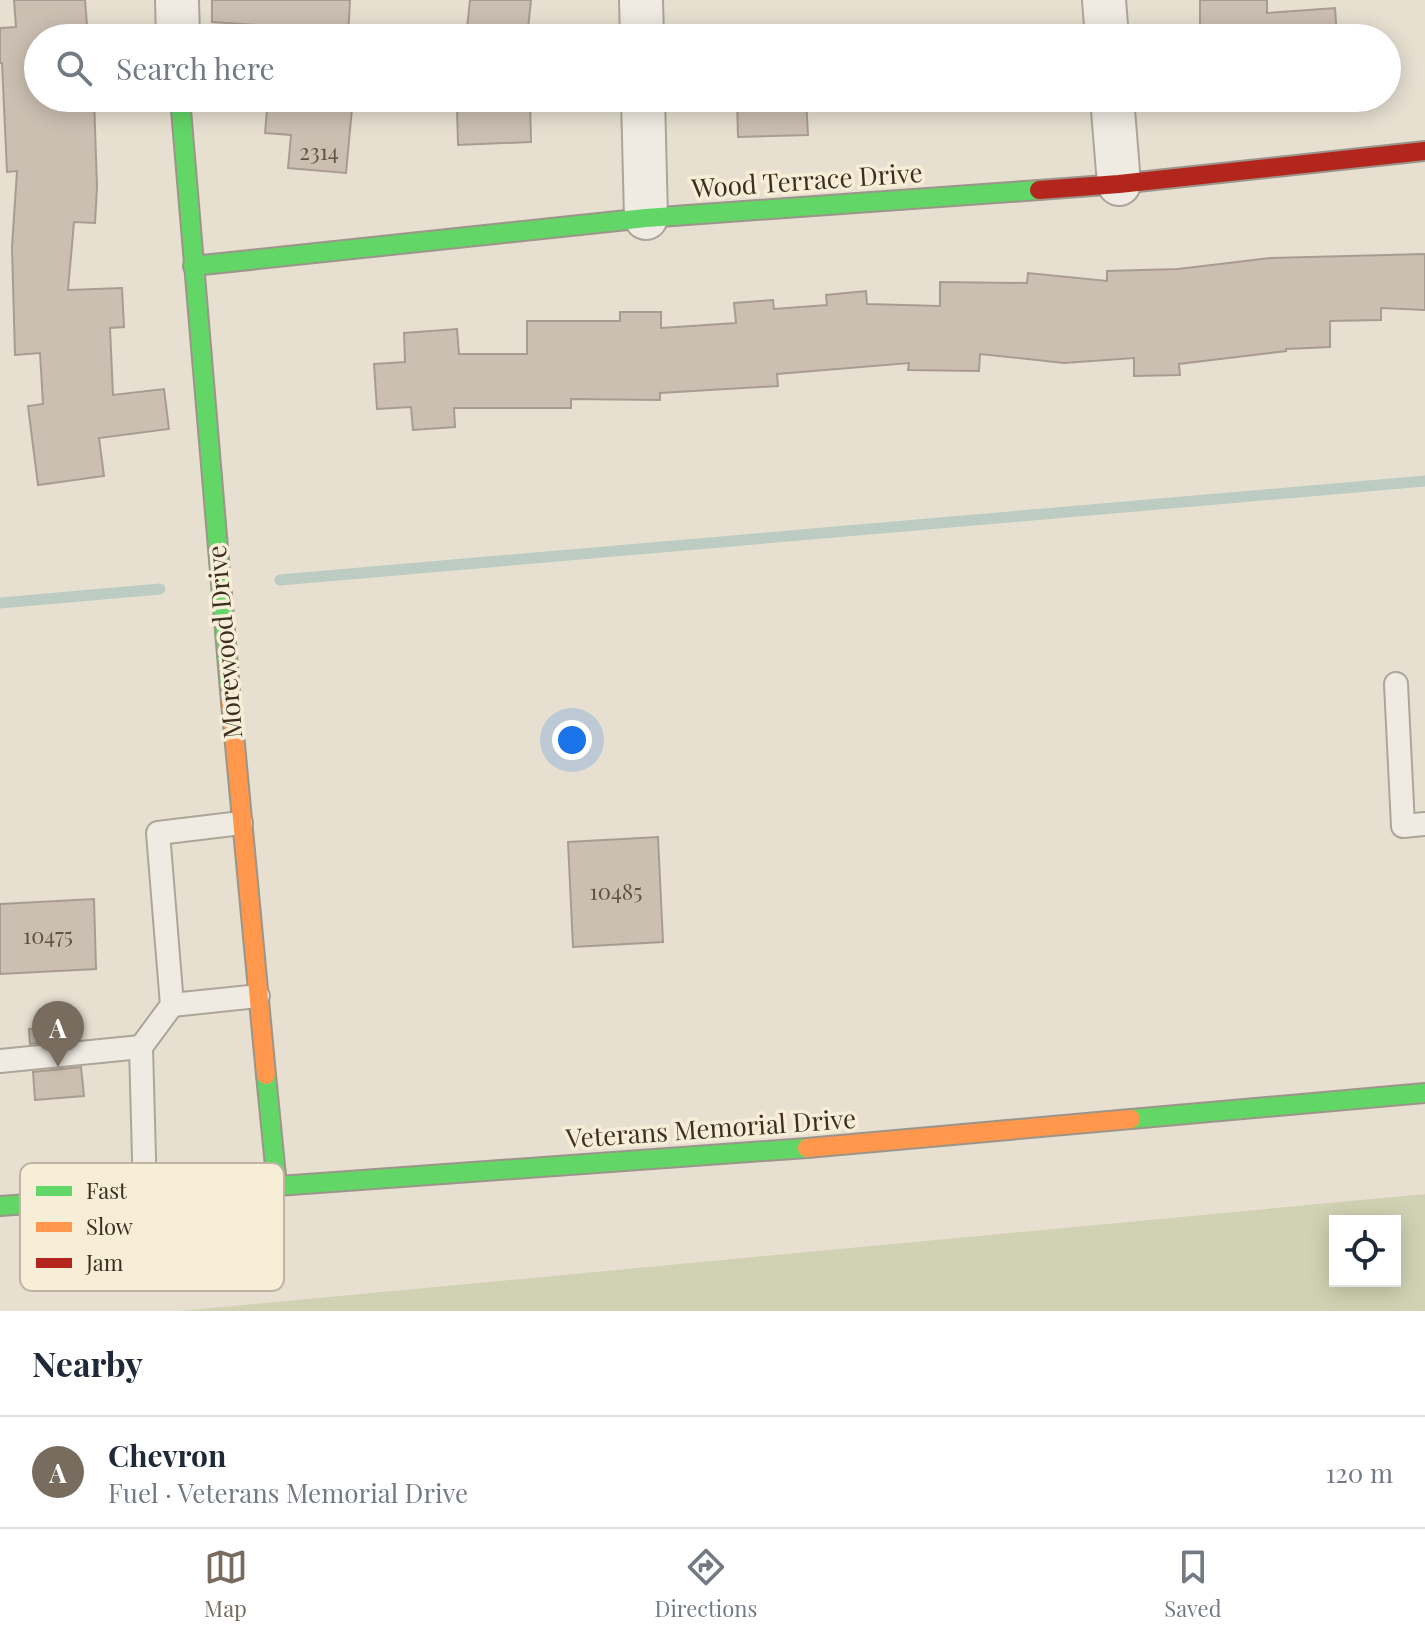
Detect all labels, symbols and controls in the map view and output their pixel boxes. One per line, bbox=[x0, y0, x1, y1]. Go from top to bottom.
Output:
search box bbox=[24, 24, 1401, 112]
icon: search bbox=[52, 46, 96, 90]
text: Search here bbox=[116, 48, 275, 88]
house number: 2314 bbox=[299, 136, 339, 166]
street label: Wood Terrace Drive bbox=[689, 154, 924, 205]
street label: Morewood Drive bbox=[198, 544, 249, 740]
your location bbox=[552, 720, 592, 760]
house number: 10485 bbox=[590, 876, 642, 906]
house number: 10475 bbox=[23, 920, 73, 950]
pin: A bbox=[32, 1001, 84, 1067]
street label: Veterans Memorial Drive bbox=[564, 1100, 857, 1155]
legend bbox=[20, 1163, 284, 1291]
text: Fast bbox=[86, 1175, 128, 1205]
text: Slow bbox=[86, 1211, 133, 1241]
map controls bbox=[1329, 1215, 1401, 1287]
button: locate bbox=[1329, 1215, 1401, 1287]
text: Jam bbox=[85, 1247, 124, 1277]
text: Nearby bbox=[32, 1340, 143, 1386]
text: Chevron bbox=[108, 1435, 226, 1475]
text: A bbox=[49, 1455, 67, 1490]
text: 120 m bbox=[1326, 1455, 1393, 1490]
text: Fuel · Veterans Memorial Drive bbox=[108, 1475, 468, 1510]
tab: Map bbox=[204, 1545, 248, 1623]
tab: Directions bbox=[655, 1545, 757, 1623]
tab: Saved bbox=[1164, 1545, 1222, 1623]

